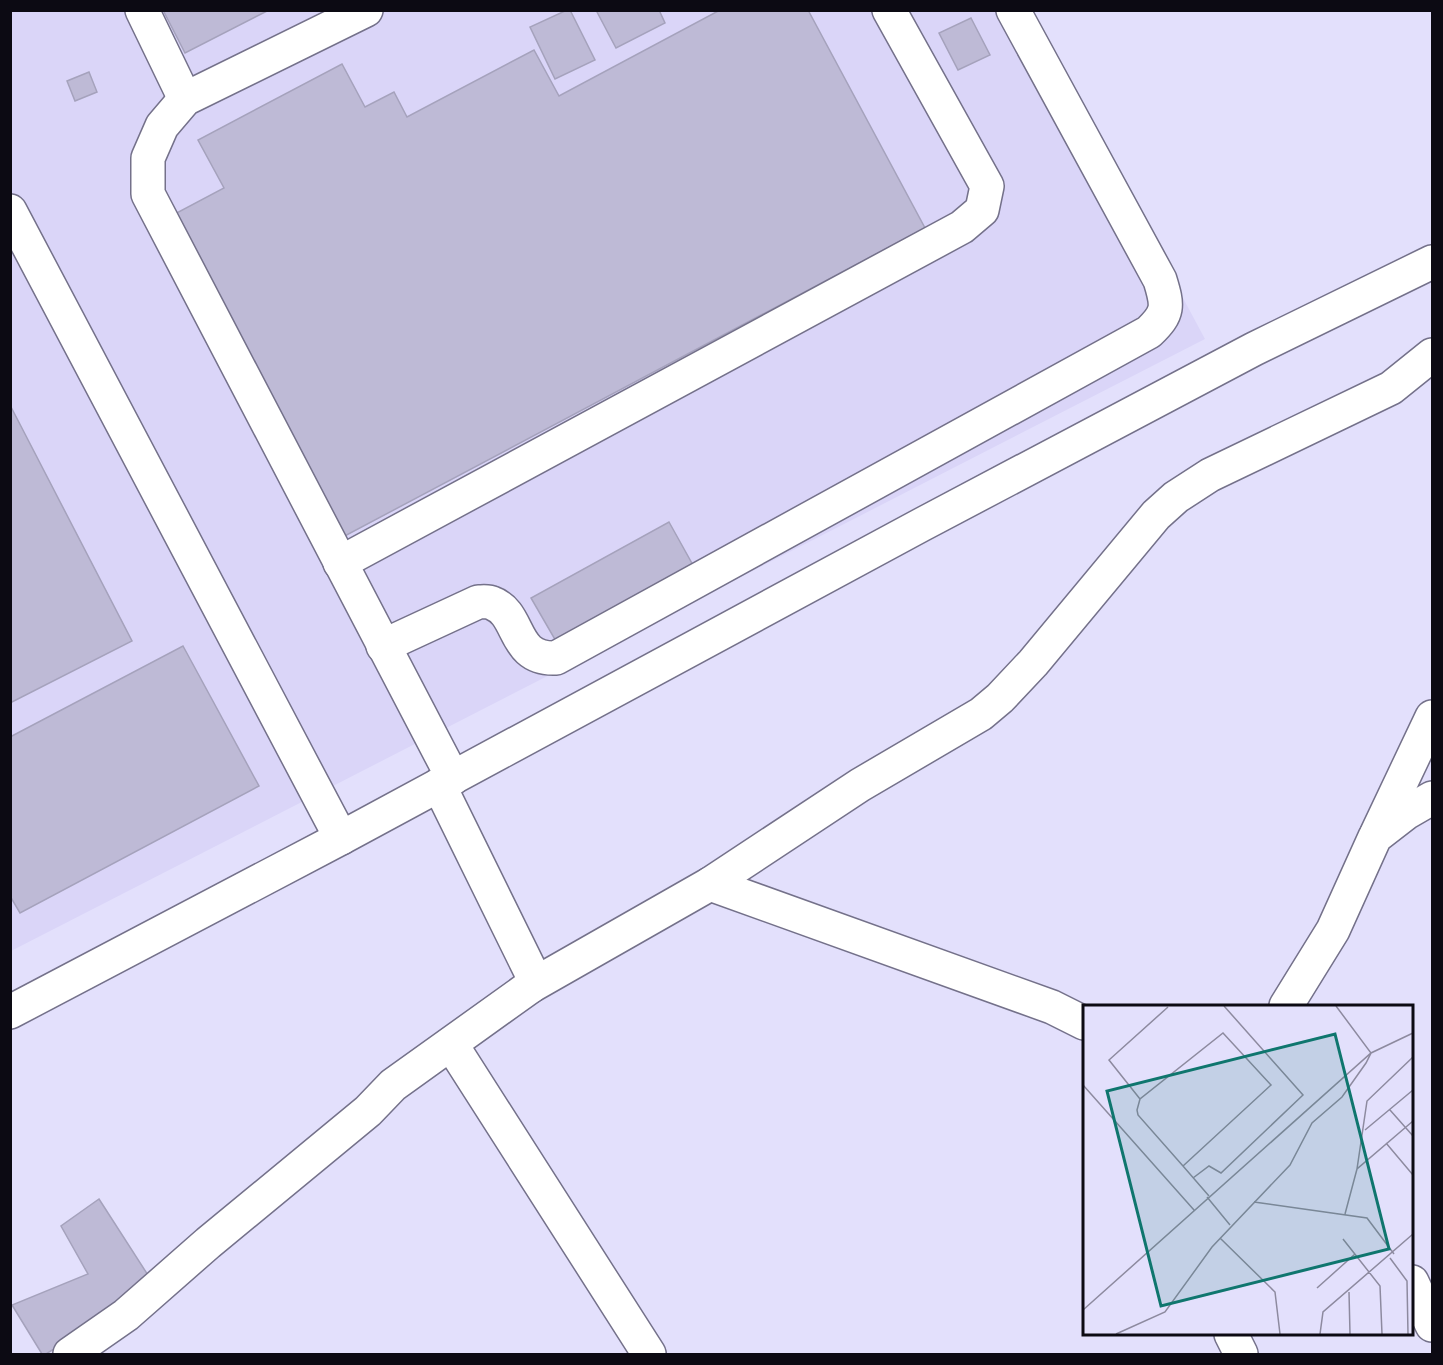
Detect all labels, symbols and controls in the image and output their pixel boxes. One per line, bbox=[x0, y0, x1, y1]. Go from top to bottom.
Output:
inset map bbox=[1083, 1005, 1413, 1335]

